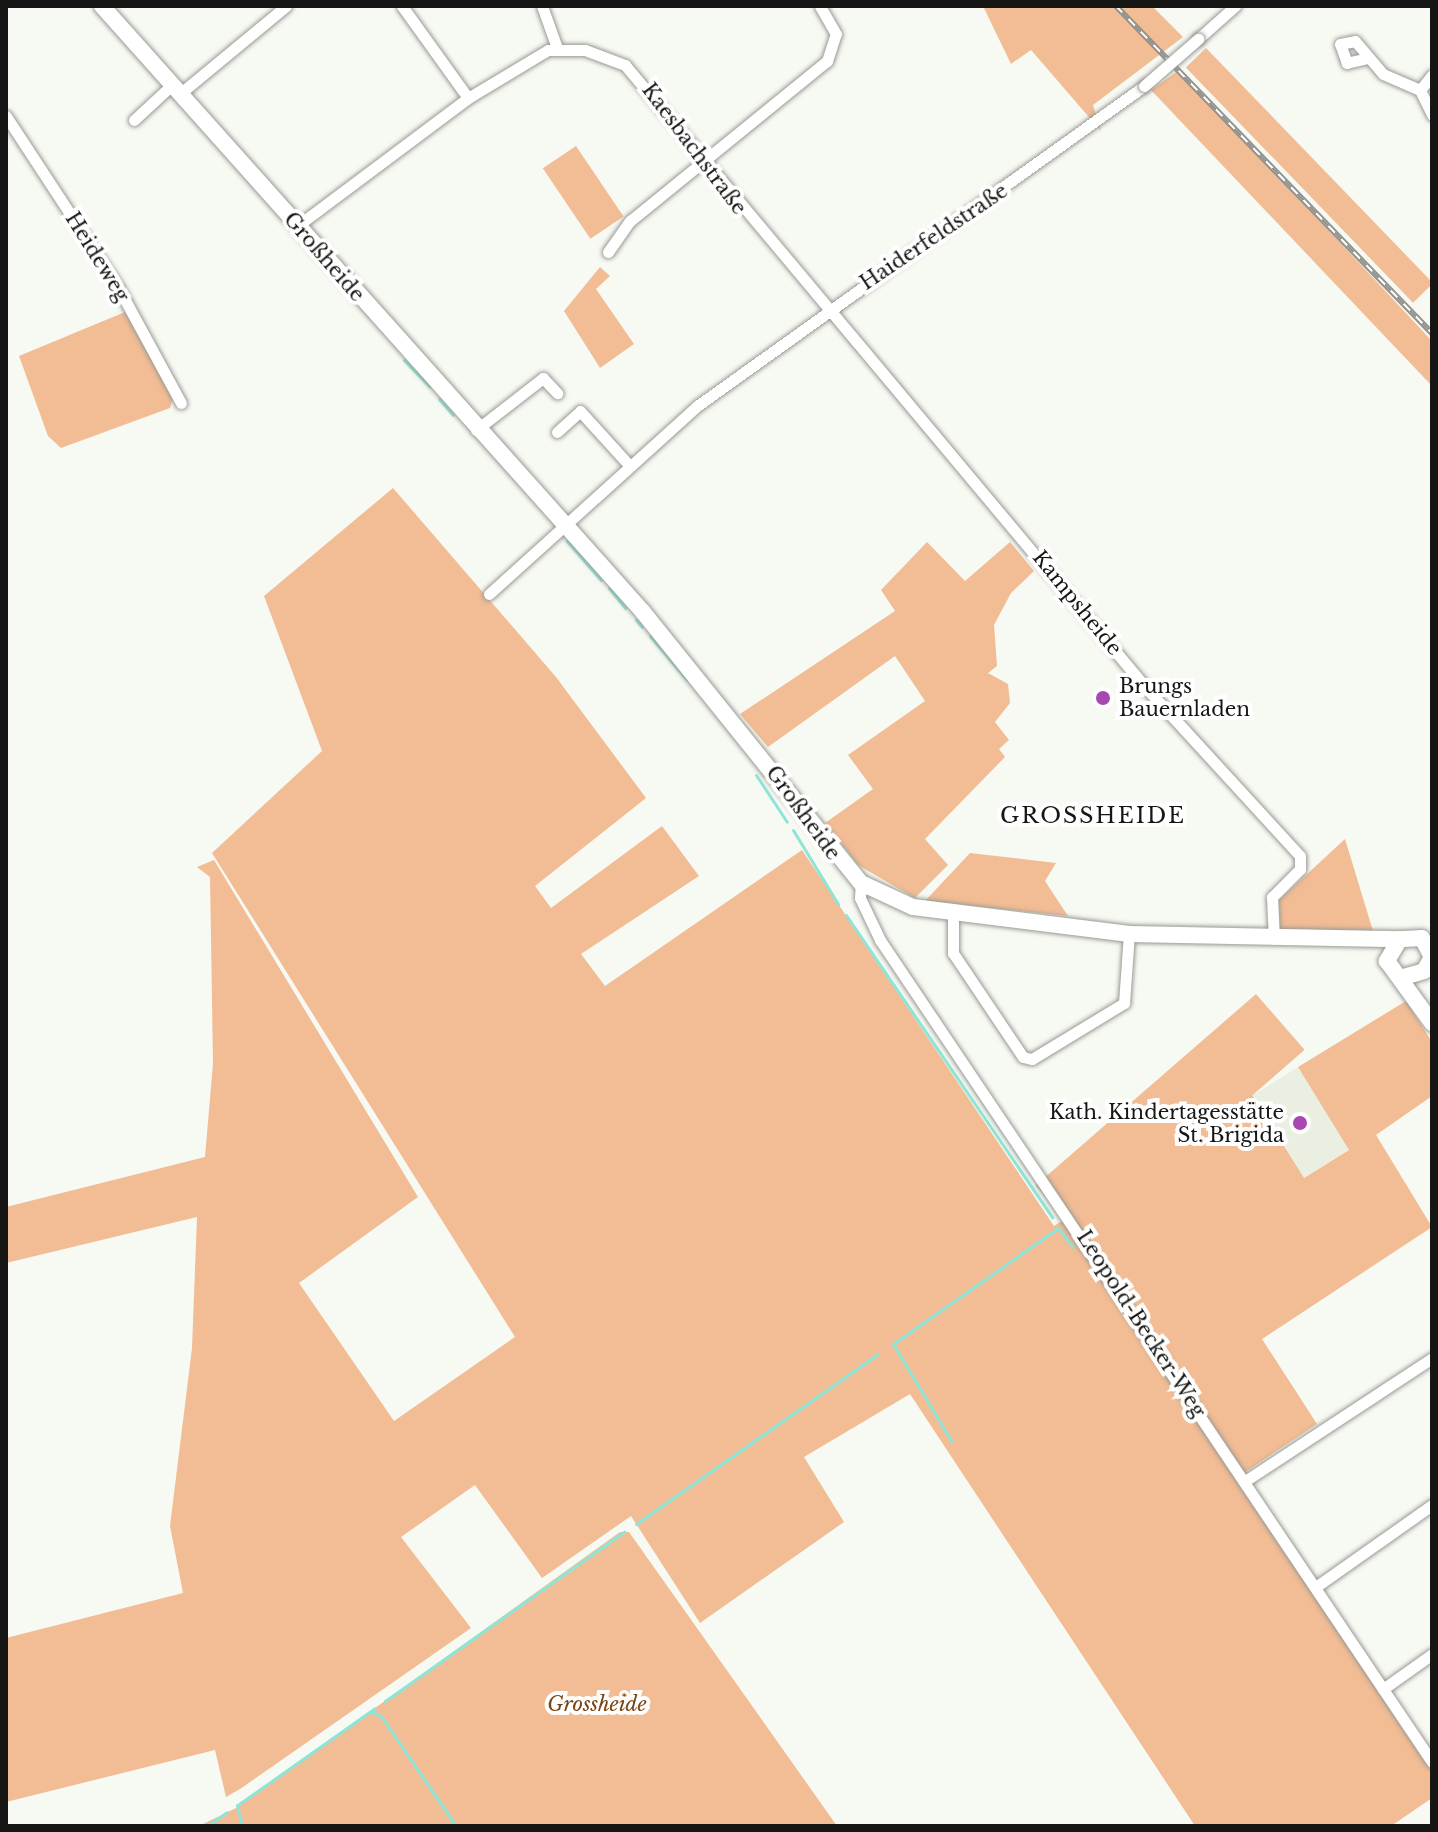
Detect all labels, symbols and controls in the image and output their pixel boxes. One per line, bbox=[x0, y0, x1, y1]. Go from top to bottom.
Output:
street label: Kaesbachstraße bbox=[637, 79, 751, 219]
street label: Haiderfeldstraße bbox=[856, 179, 1012, 295]
street label: Großheide bbox=[279, 207, 369, 307]
street label: Heideweg bbox=[60, 208, 134, 306]
street label: Kampsheide bbox=[1027, 546, 1127, 660]
place label: Brungs Bauernladen bbox=[1119, 674, 1250, 721]
marker: Brungs Bauernladen bbox=[1094, 689, 1112, 707]
street label: Großheide bbox=[761, 761, 845, 865]
district label: GROSSHEIDE bbox=[1000, 803, 1186, 829]
place label: Kath. Kindertagesstätte St. Brigida bbox=[1049, 1100, 1284, 1147]
marker: Kath. Kindertagesstätte St. Brigida bbox=[1291, 1114, 1309, 1132]
street label: Leopold-Becker-Weg bbox=[1072, 1226, 1210, 1422]
park label: Grossheide bbox=[547, 1692, 647, 1716]

